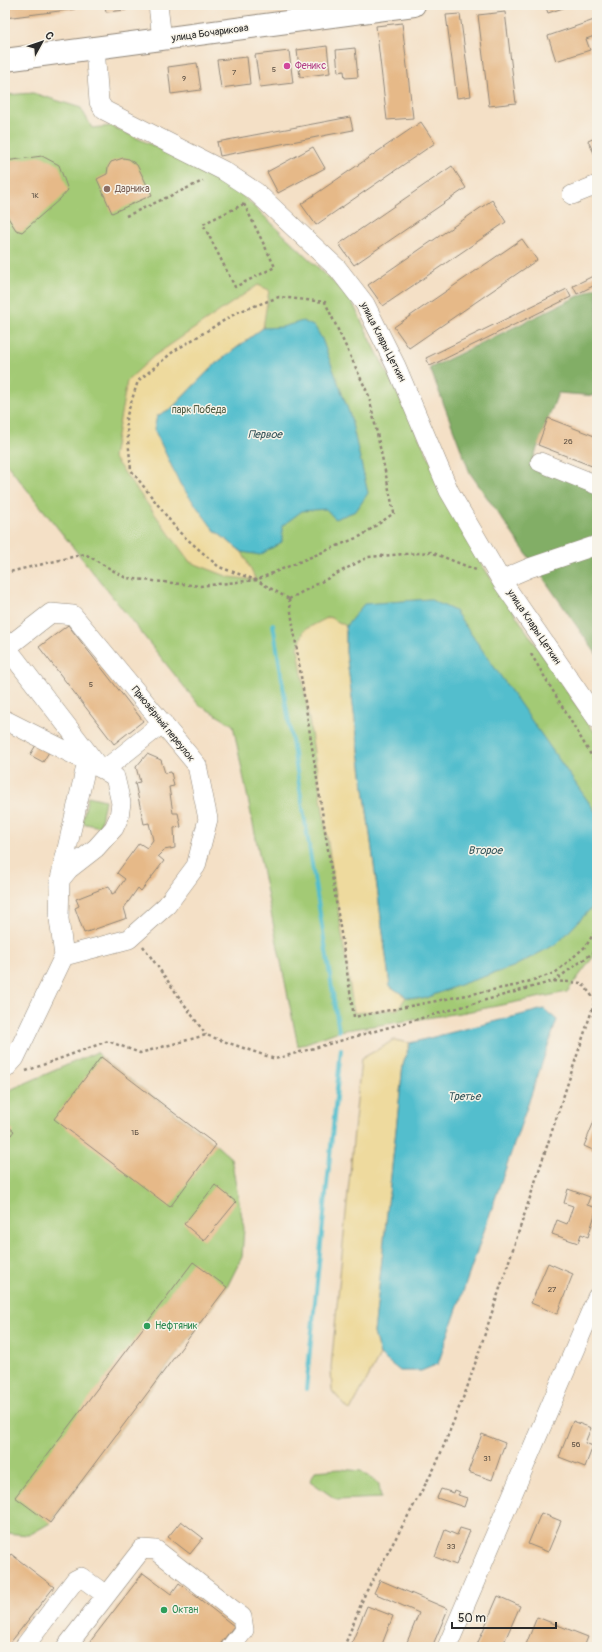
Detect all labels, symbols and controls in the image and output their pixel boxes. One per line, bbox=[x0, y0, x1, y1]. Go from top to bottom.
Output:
north arrow bbox=[22, 22, 62, 62]
street label: улица Бочарикова bbox=[170, 22, 250, 44]
text: С bbox=[42, 29, 57, 43]
place label: Феникс bbox=[295, 60, 326, 72]
marker: Феникс bbox=[282, 61, 292, 71]
house number: 5 bbox=[272, 65, 276, 74]
house number: 7 bbox=[232, 68, 237, 77]
house number: 9 bbox=[182, 74, 186, 83]
place label: Дарника bbox=[114, 183, 150, 195]
marker: Дарника bbox=[102, 184, 112, 194]
house number: 1К bbox=[31, 191, 39, 200]
street label: улица Клары Цеткин bbox=[357, 299, 408, 384]
park label: парк Победa bbox=[172, 404, 227, 416]
water label: Первое bbox=[248, 428, 284, 441]
house number: 26 bbox=[563, 437, 573, 446]
street label: улица Клары Цеткин bbox=[504, 586, 563, 667]
house number: 5 bbox=[89, 680, 93, 689]
street label: Приозёрный переулок bbox=[129, 684, 197, 764]
water label: Второе bbox=[468, 844, 504, 857]
water label: Третье bbox=[448, 1090, 482, 1103]
house number: 1Б bbox=[131, 1128, 139, 1137]
house number: 27 bbox=[548, 1285, 557, 1294]
place label: Нефтяник bbox=[155, 1320, 198, 1332]
marker: Нефтяник bbox=[142, 1321, 152, 1331]
house number: 56 bbox=[572, 1440, 581, 1449]
house number: 31 bbox=[483, 1454, 491, 1463]
house number: 33 bbox=[447, 1542, 456, 1551]
place label: Октан bbox=[172, 1604, 198, 1616]
scale bar bbox=[452, 1604, 556, 1630]
marker: Октан bbox=[159, 1605, 169, 1615]
text: 50 m bbox=[458, 1611, 486, 1626]

